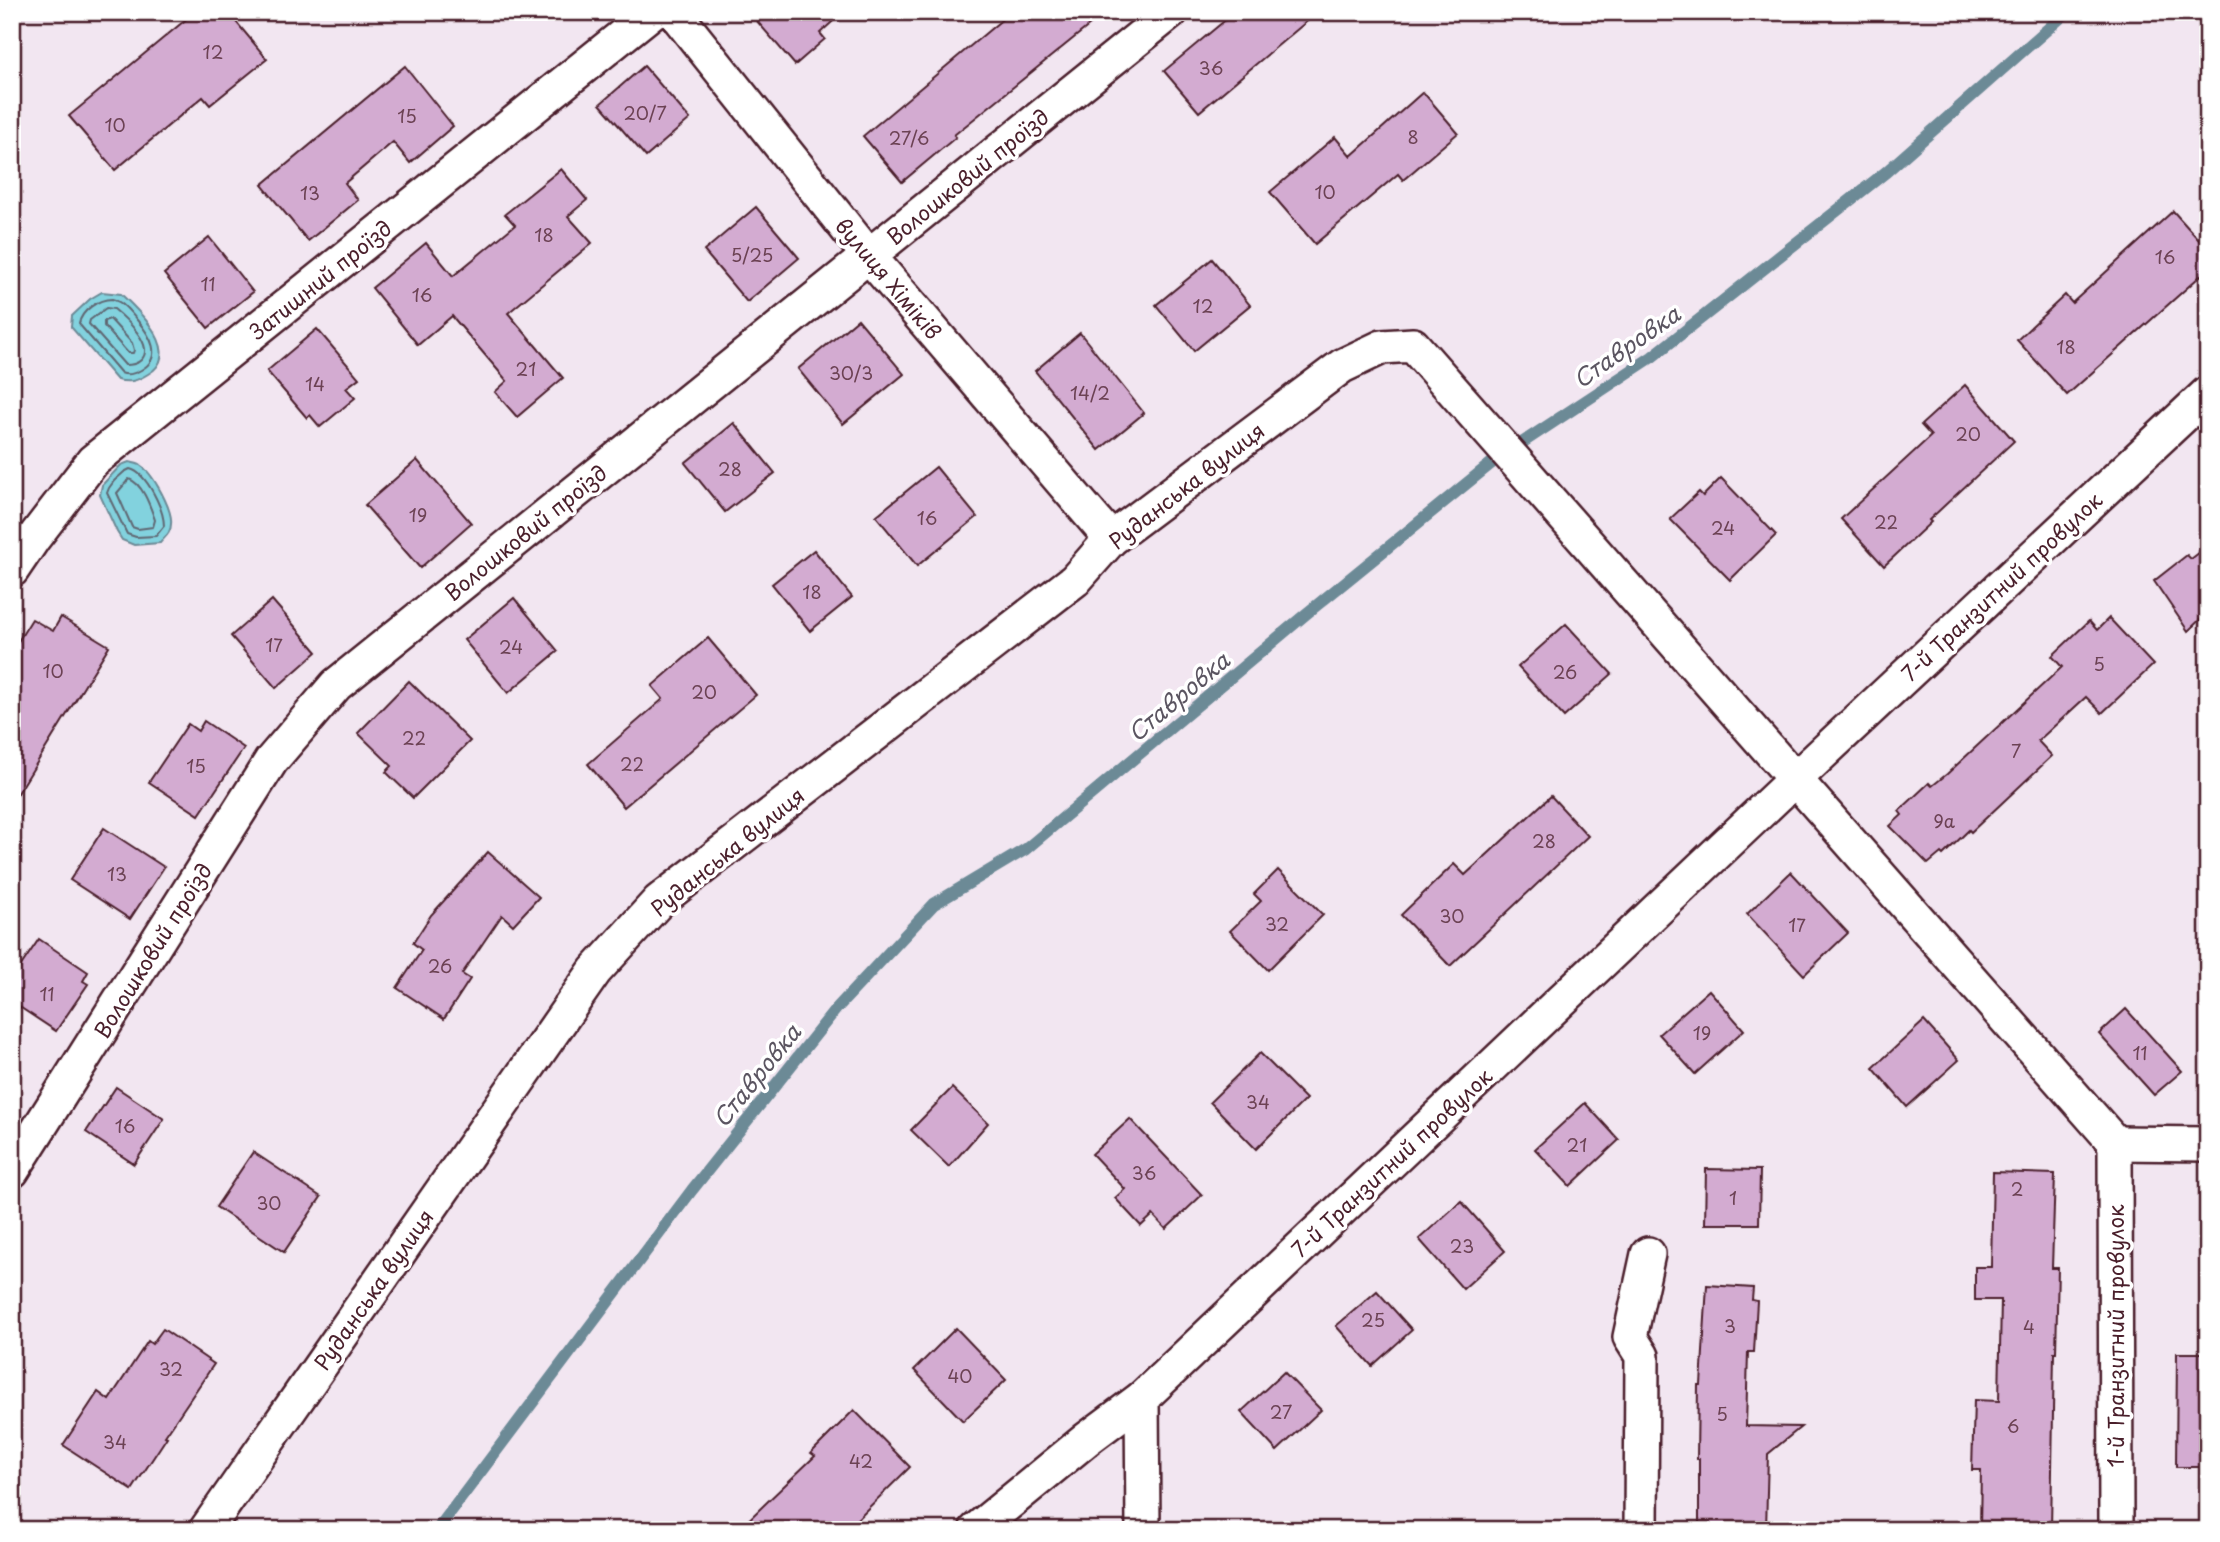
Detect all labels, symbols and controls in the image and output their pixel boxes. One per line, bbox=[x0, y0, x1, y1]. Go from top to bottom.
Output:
house number: 12 bbox=[203, 38, 223, 65]
house number: 36 bbox=[1199, 54, 1223, 81]
house number: 20/7 bbox=[623, 99, 667, 126]
street label: Волошковий проїзд bbox=[879, 100, 1055, 252]
house number: 15 bbox=[397, 102, 417, 129]
house number: 10 bbox=[104, 111, 126, 138]
house number: 8 bbox=[1407, 123, 1419, 150]
house number: 27/6 bbox=[889, 124, 929, 151]
house number: 10 bbox=[1314, 178, 1336, 205]
house number: 13 bbox=[300, 179, 320, 206]
street label: вулиця Хіміків bbox=[828, 210, 950, 346]
street label: Затишний проїзд bbox=[242, 211, 398, 347]
house number: 18 bbox=[534, 221, 554, 248]
house number: 5/25 bbox=[731, 241, 773, 268]
house number: 16 bbox=[2155, 243, 2175, 270]
house number: 11 bbox=[200, 270, 216, 297]
house number: 16 bbox=[412, 281, 432, 308]
house number: 12 bbox=[1193, 292, 1213, 319]
water label: Ставровка bbox=[1565, 296, 1687, 396]
house number: 18 bbox=[2056, 333, 2076, 360]
house number: 21 bbox=[516, 355, 536, 382]
house number: 30/3 bbox=[829, 359, 873, 386]
house number: 14 bbox=[305, 370, 325, 397]
house number: 14/2 bbox=[1070, 379, 1110, 406]
street label: Руданська вулиця bbox=[1101, 414, 1271, 556]
house number: 20 bbox=[1955, 420, 1981, 447]
house number: 28 bbox=[718, 455, 742, 482]
street label: Волошковий проїзд bbox=[437, 456, 613, 608]
street label: 7-й Транзитний провулок bbox=[1893, 484, 2109, 688]
house number: 19 bbox=[409, 501, 427, 528]
house number: 16 bbox=[917, 504, 937, 531]
house number: 22 bbox=[1874, 508, 1898, 535]
house number: 24 bbox=[1711, 514, 1735, 541]
house number: 18 bbox=[802, 578, 822, 605]
house number: 17 bbox=[265, 631, 283, 658]
house number: 24 bbox=[499, 633, 523, 660]
water label: Ставровка bbox=[1119, 642, 1237, 749]
house number: 5 bbox=[2093, 650, 2105, 677]
house number: 10 bbox=[42, 657, 64, 684]
house number: 26 bbox=[1553, 658, 1577, 685]
house number: 20 bbox=[691, 678, 717, 705]
house number: 22 bbox=[402, 724, 426, 751]
house number: 7 bbox=[2011, 737, 2021, 764]
house number: 22 bbox=[620, 750, 644, 777]
house number: 15 bbox=[186, 752, 206, 779]
street label: Руданська вулиця bbox=[643, 779, 811, 923]
house number: 9а bbox=[1933, 807, 1956, 834]
house number: 28 bbox=[1532, 827, 1556, 854]
street label: Волошковий проїзд bbox=[85, 856, 219, 1044]
house number: 13 bbox=[107, 860, 127, 887]
house number: 30 bbox=[1439, 902, 1465, 929]
house number: 32 bbox=[1265, 910, 1289, 937]
house number: 17 bbox=[1788, 911, 1806, 938]
house number: 26 bbox=[428, 952, 452, 979]
house number: 11 bbox=[39, 980, 55, 1007]
water label: Ставровка bbox=[703, 1015, 809, 1134]
house number: 19 bbox=[1693, 1019, 1711, 1046]
house number: 11 bbox=[2132, 1039, 2148, 1066]
street label: 7-й Транзитний провулок bbox=[1283, 1060, 1499, 1264]
house number: 34 bbox=[1246, 1088, 1270, 1115]
house number: 16 bbox=[115, 1112, 135, 1139]
house number: 21 bbox=[1567, 1131, 1587, 1158]
house number: 36 bbox=[1132, 1159, 1156, 1186]
house number: 2 bbox=[2011, 1175, 2023, 1202]
house number: 1 bbox=[1729, 1184, 1737, 1211]
house number: 30 bbox=[256, 1189, 282, 1216]
street label: Руданська вулиця bbox=[305, 1202, 441, 1376]
street label: 1-й Транзитний провулок bbox=[2099, 1204, 2131, 1468]
house number: 23 bbox=[1450, 1232, 1474, 1259]
house number: 25 bbox=[1361, 1306, 1385, 1333]
house number: 3 bbox=[1724, 1312, 1736, 1339]
house number: 4 bbox=[2023, 1313, 2035, 1340]
house number: 32 bbox=[159, 1355, 183, 1382]
house number: 40 bbox=[947, 1362, 973, 1389]
house number: 27 bbox=[1270, 1398, 1292, 1425]
house number: 5 bbox=[1716, 1400, 1728, 1427]
house number: 6 bbox=[2007, 1412, 2019, 1439]
house number: 34 bbox=[103, 1428, 127, 1455]
house number: 42 bbox=[849, 1447, 873, 1474]

